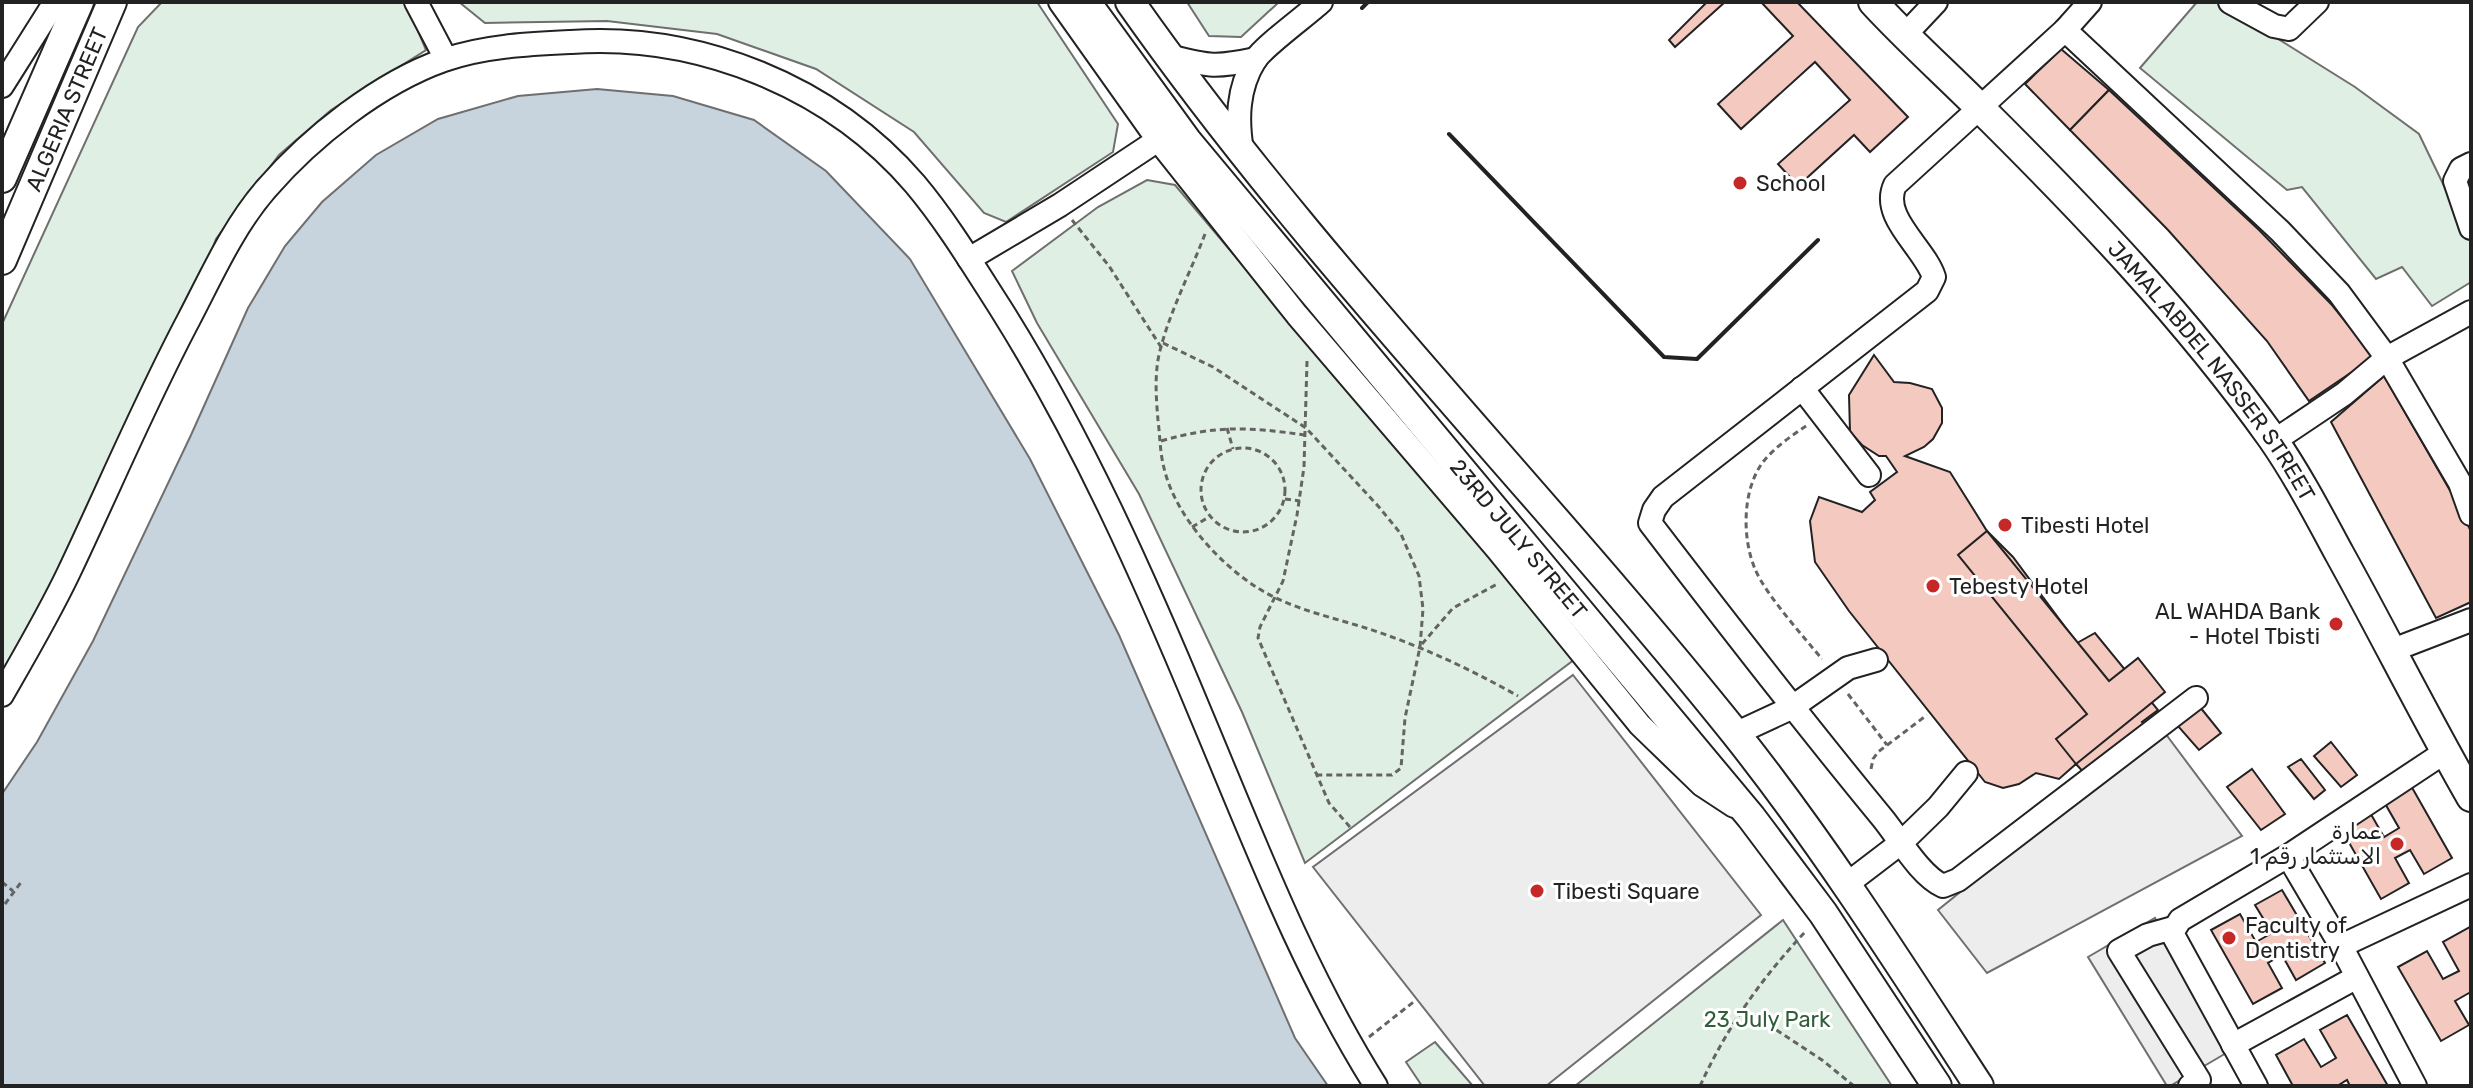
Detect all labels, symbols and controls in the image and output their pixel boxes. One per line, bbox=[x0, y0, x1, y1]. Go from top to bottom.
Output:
street label: ALGERIA STREET bbox=[20, 23, 114, 195]
place label: School bbox=[1756, 170, 1826, 197]
marker: School bbox=[1731, 174, 1749, 192]
street label: JAMAL ABDEL NASSER STREET bbox=[2102, 235, 2321, 506]
street label: 23RD JULY STREET bbox=[1444, 454, 1593, 625]
place label: Tibesti Hotel bbox=[2021, 512, 2149, 539]
marker: Tibesti Hotel bbox=[1996, 516, 2014, 534]
place label: Tebesty Hotel bbox=[1949, 573, 2089, 600]
marker: Tebesty Hotel bbox=[1924, 577, 1942, 595]
place label: AL WAHDA Bank - Hotel Tbisti bbox=[2155, 598, 2321, 650]
marker: AL WAHDA Bank - Hotel Tbisti bbox=[2327, 615, 2345, 633]
place label: عمارة الاستثمار رقم 1 bbox=[2250, 818, 2381, 871]
marker: عمارة الاستثمار رقم 1 bbox=[2388, 835, 2406, 853]
place label: Tibesti Square bbox=[1553, 878, 1700, 905]
marker: Tibesti Square bbox=[1528, 882, 1546, 900]
place label: Faculty of Dentistry bbox=[2245, 912, 2347, 964]
marker: Faculty of Dentistry bbox=[2220, 929, 2238, 947]
park label: 23 July Park bbox=[1704, 1006, 1831, 1033]

